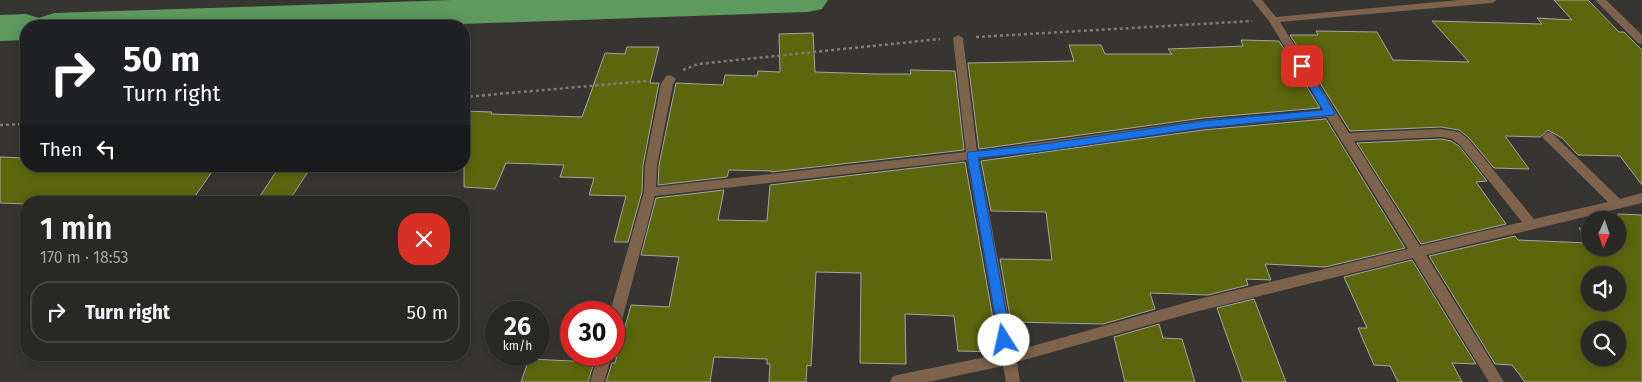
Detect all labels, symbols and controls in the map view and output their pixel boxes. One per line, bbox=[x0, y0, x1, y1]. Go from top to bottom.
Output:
text: 50 m bbox=[123, 38, 200, 80]
icon: right bbox=[40, 40, 105, 105]
pin bbox=[1281, 45, 1323, 87]
icon: arrive bbox=[1288, 52, 1316, 80]
text: Turn right bbox=[123, 80, 220, 107]
icon: left bbox=[92, 135, 120, 163]
text: Then bbox=[40, 138, 82, 161]
text: 1 min bbox=[40, 211, 112, 247]
north arrow bbox=[1581, 211, 1626, 256]
map controls bbox=[1581, 211, 1626, 366]
button: close bbox=[398, 213, 450, 265]
text: 170 m · 18:53 bbox=[40, 248, 129, 267]
button: sound bbox=[1581, 266, 1626, 311]
icon: right bbox=[42, 298, 70, 326]
text: Turn right bbox=[85, 301, 170, 324]
text: 50 m bbox=[407, 301, 448, 324]
speed limit sign: 30 bbox=[560, 301, 625, 366]
text: 26 bbox=[504, 312, 531, 342]
position arrow bbox=[977, 313, 1029, 365]
button: search bbox=[1581, 321, 1626, 366]
text: km/h bbox=[503, 339, 532, 353]

